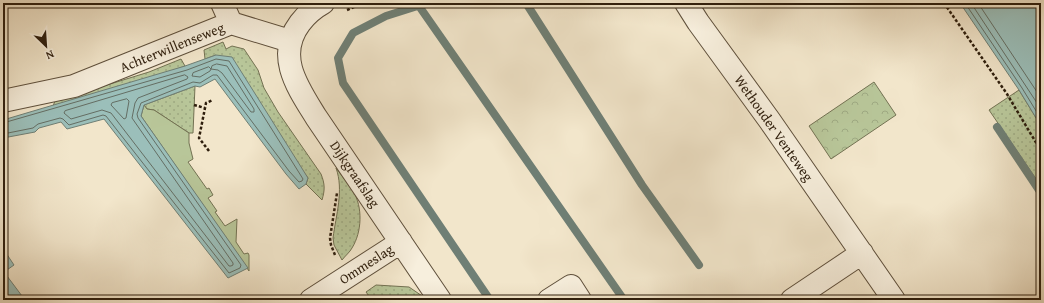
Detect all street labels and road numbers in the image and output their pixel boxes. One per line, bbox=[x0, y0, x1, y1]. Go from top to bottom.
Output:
street label: Achterwillenseweg bbox=[117, 17, 227, 77]
street label: Wethouder Venteweg bbox=[730, 71, 818, 185]
street label: Dijkgraafslag bbox=[325, 137, 385, 211]
street label: Ommeslag bbox=[335, 239, 397, 289]

